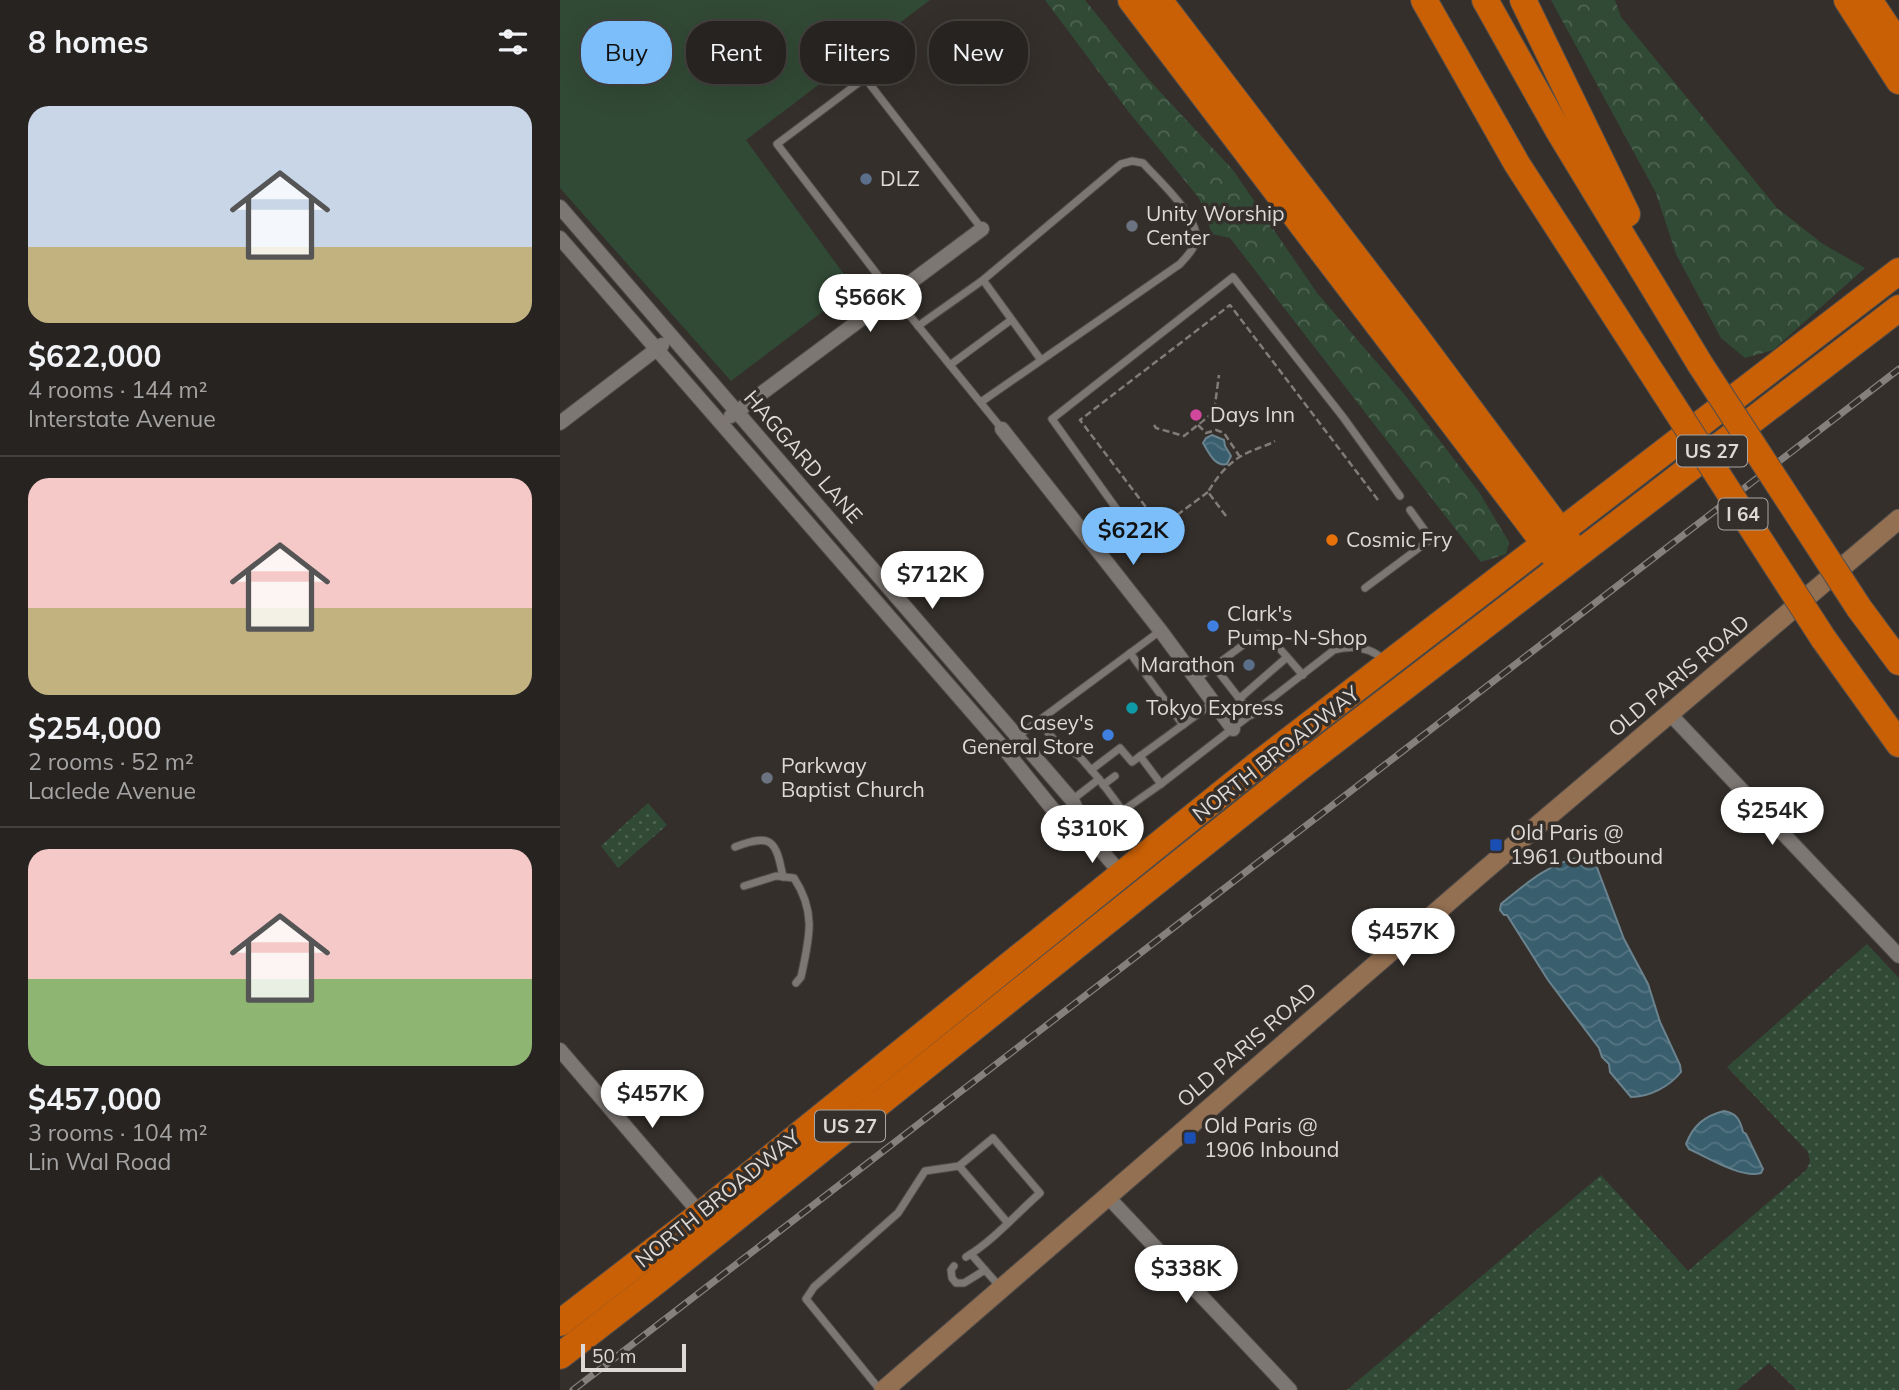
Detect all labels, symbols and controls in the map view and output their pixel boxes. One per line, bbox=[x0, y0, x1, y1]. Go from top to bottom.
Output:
chip: Buy bbox=[581, 21, 672, 84]
chip: Rent bbox=[686, 21, 786, 84]
chip: Filters bbox=[800, 21, 915, 84]
chip: New bbox=[929, 21, 1028, 84]
text: 8 homes bbox=[28, 23, 149, 61]
icon: filters bbox=[494, 23, 532, 61]
icon: home bbox=[217, 152, 343, 278]
place label: DLZ bbox=[880, 165, 920, 191]
marker: DLZ bbox=[858, 171, 874, 187]
place label: Unity Worship Center bbox=[1146, 200, 1285, 250]
marker: Unity Worship Center bbox=[1124, 218, 1140, 234]
pin: $566K bbox=[821, 274, 919, 334]
text: $566K bbox=[835, 282, 905, 311]
text: $622,000 bbox=[28, 337, 161, 375]
text: 4 rooms · 144 m² bbox=[28, 375, 208, 404]
street label: HAGGARD LANE bbox=[739, 385, 869, 528]
place label: Days Inn bbox=[1210, 401, 1295, 427]
text: Interstate Avenue bbox=[28, 404, 216, 433]
marker: Days Inn bbox=[1188, 407, 1204, 423]
road number: US 27 bbox=[1677, 436, 1747, 466]
road number: I 64 bbox=[1718, 499, 1768, 530]
pin: $622K bbox=[1084, 508, 1182, 567]
text: $622K bbox=[1098, 515, 1168, 544]
icon: home bbox=[217, 524, 343, 650]
place label: Cosmic Fry bbox=[1346, 526, 1452, 552]
marker: Cosmic Fry bbox=[1324, 532, 1340, 548]
pin: $712K bbox=[883, 552, 981, 611]
text: $712K bbox=[897, 559, 967, 588]
place label: Clark's Pump-N-Shop bbox=[1227, 600, 1367, 650]
street label: OLD PARIS ROAD bbox=[1602, 609, 1754, 742]
marker: Clark's Pump-N-Shop bbox=[1205, 618, 1221, 634]
place label: Marathon bbox=[1140, 651, 1235, 677]
marker: Marathon bbox=[1241, 657, 1257, 673]
street label: NORTH BROADWAY bbox=[1187, 680, 1364, 826]
place label: Tokyo Express bbox=[1146, 694, 1284, 720]
marker: Tokyo Express bbox=[1124, 700, 1140, 716]
text: $254,000 bbox=[28, 709, 161, 747]
place label: Casey's General Store bbox=[962, 709, 1094, 759]
marker: Casey's General Store bbox=[1100, 727, 1116, 743]
text: 2 rooms · 52 m² bbox=[28, 747, 194, 776]
place label: Parkway Baptist Church bbox=[781, 752, 925, 802]
marker: Parkway Baptist Church bbox=[759, 770, 775, 786]
text: Laclede Avenue bbox=[28, 776, 196, 805]
pin: $254K bbox=[1723, 788, 1821, 847]
text: $254K bbox=[1737, 795, 1807, 824]
pin: $310K bbox=[1043, 806, 1141, 865]
text: $310K bbox=[1057, 813, 1127, 842]
place label: Old Paris @ 1961 Outbound bbox=[1510, 819, 1663, 869]
marker: Old Paris @ 1961 Outbound bbox=[1488, 837, 1504, 853]
icon: home bbox=[217, 895, 343, 1021]
pin: $457K bbox=[1354, 908, 1452, 968]
text: $457K bbox=[1368, 916, 1438, 945]
street label: OLD PARIS ROAD bbox=[1171, 977, 1321, 1112]
pin: $457K bbox=[603, 1070, 701, 1130]
text: $457K bbox=[617, 1078, 687, 1107]
text: $457,000 bbox=[28, 1080, 161, 1118]
road number: US 27 bbox=[815, 1110, 885, 1142]
place label: Old Paris @ 1906 Inbound bbox=[1204, 1112, 1339, 1162]
text: 3 rooms · 104 m² bbox=[28, 1118, 208, 1147]
street label: NORTH BROADWAY bbox=[630, 1124, 805, 1273]
marker: Old Paris @ 1906 Inbound bbox=[1182, 1130, 1198, 1146]
text: Lin Wal Road bbox=[28, 1147, 171, 1176]
pin: $338K bbox=[1137, 1246, 1235, 1305]
text: $338K bbox=[1151, 1253, 1221, 1282]
scale bar bbox=[581, 1341, 686, 1373]
text: 50 m bbox=[592, 1344, 636, 1368]

